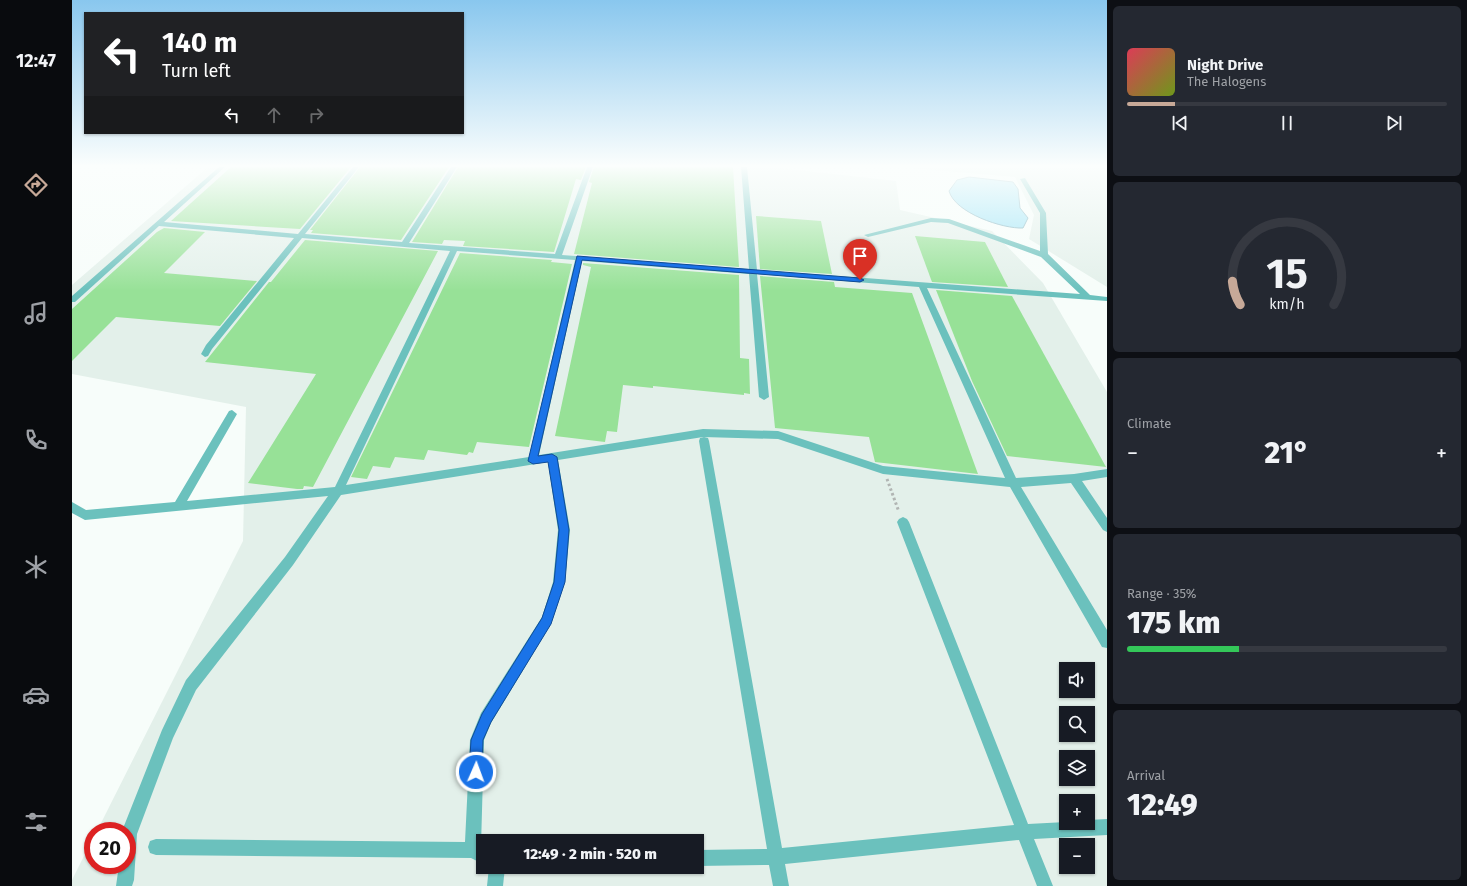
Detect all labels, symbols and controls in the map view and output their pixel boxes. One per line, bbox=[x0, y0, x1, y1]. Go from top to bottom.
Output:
text: 140 m bbox=[162, 26, 238, 59]
icon: left bbox=[96, 28, 148, 80]
text: 12:47 bbox=[16, 50, 56, 72]
text: Night Drive bbox=[1187, 56, 1263, 74]
text: Turn left bbox=[162, 60, 231, 82]
text: The Halogens bbox=[1187, 74, 1266, 89]
icon: left bbox=[221, 104, 243, 126]
icon: ahead bbox=[263, 104, 285, 126]
icon: right bbox=[305, 104, 327, 126]
icon: previous bbox=[1169, 112, 1191, 134]
icon: pause bbox=[1276, 112, 1298, 134]
icon: next bbox=[1383, 112, 1405, 134]
icon: directions bbox=[22, 171, 50, 199]
pin bbox=[843, 239, 877, 280]
icon: arrive bbox=[849, 245, 871, 267]
text: 15 bbox=[1266, 249, 1308, 299]
text: km/h bbox=[1269, 296, 1305, 313]
icon: music bbox=[22, 299, 50, 327]
text: Climate bbox=[1127, 416, 1171, 431]
icon: phone bbox=[22, 426, 50, 454]
text: 21° bbox=[1265, 435, 1309, 471]
text: − bbox=[1127, 440, 1138, 467]
text: + bbox=[1436, 440, 1447, 467]
icon: climate bbox=[22, 553, 50, 581]
text: Range · 35% bbox=[1127, 586, 1197, 601]
text: 175 km bbox=[1127, 605, 1220, 641]
map controls bbox=[1059, 662, 1095, 874]
button: sound bbox=[1059, 662, 1095, 698]
icon: car bbox=[22, 681, 50, 709]
button: search bbox=[1059, 706, 1095, 742]
button: layers bbox=[1059, 750, 1095, 786]
position arrow bbox=[455, 751, 497, 793]
text: Arrival bbox=[1127, 768, 1165, 783]
text: 12:49 bbox=[1127, 787, 1198, 823]
button: + bbox=[1059, 794, 1095, 830]
icon: filters bbox=[22, 808, 50, 836]
speed limit sign: 20 bbox=[84, 822, 136, 874]
button: − bbox=[1059, 838, 1095, 874]
text: 12:49 · 2 min · 520 m bbox=[523, 845, 657, 863]

